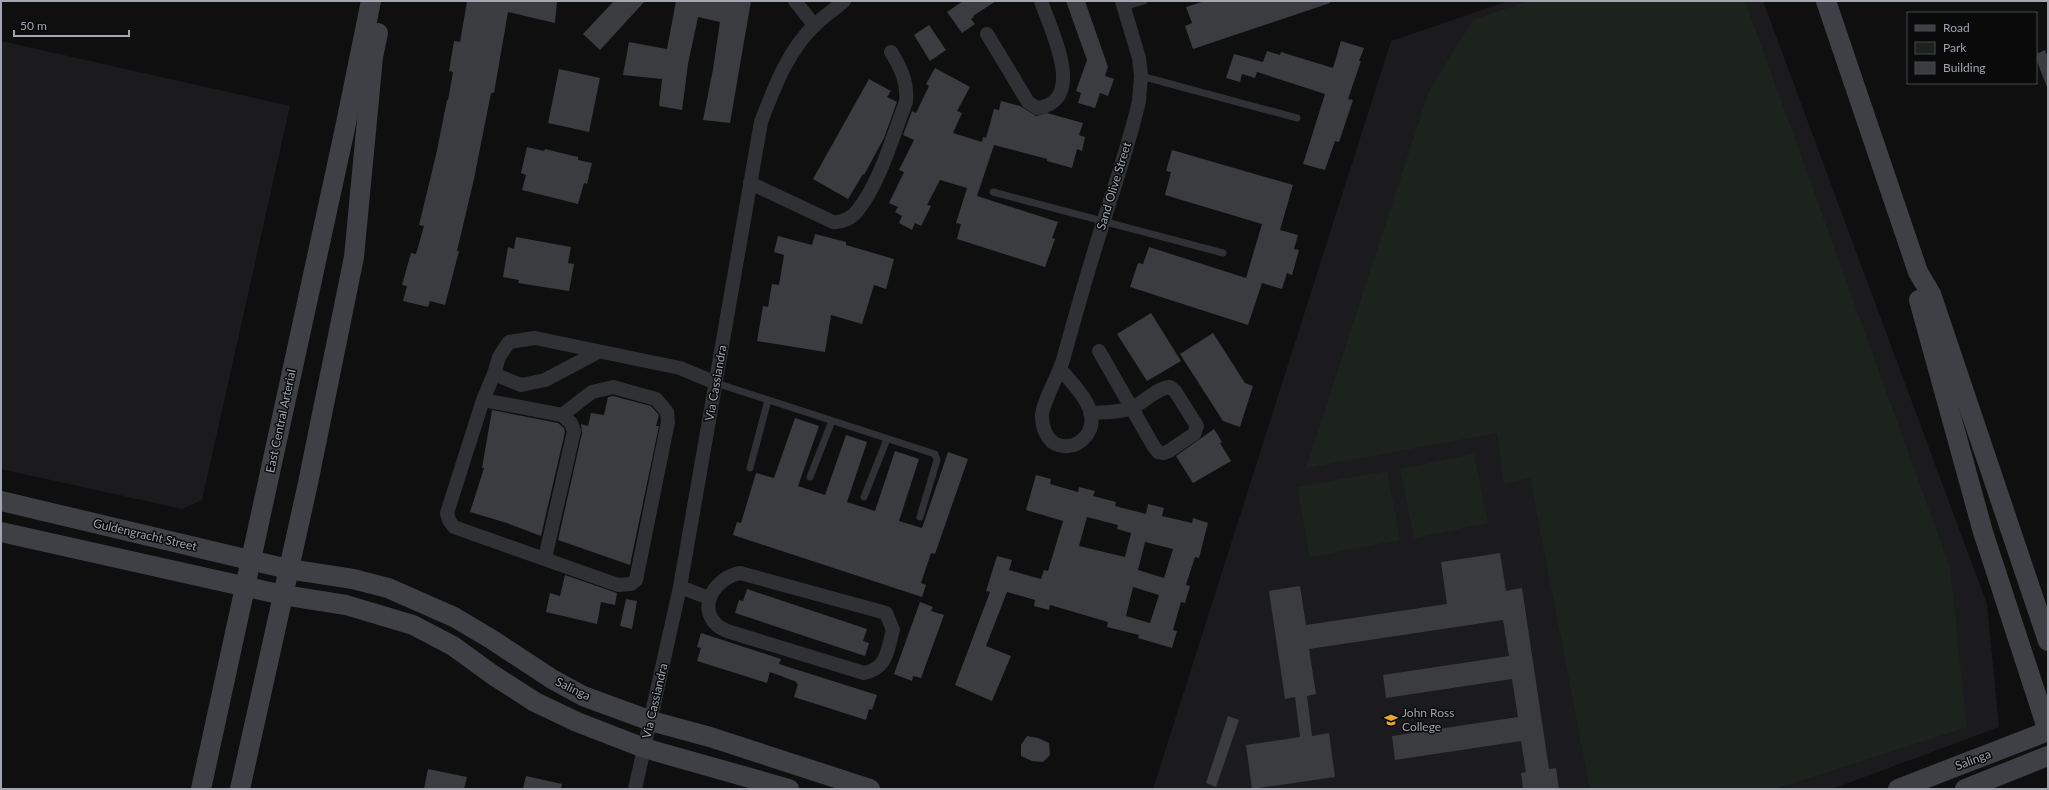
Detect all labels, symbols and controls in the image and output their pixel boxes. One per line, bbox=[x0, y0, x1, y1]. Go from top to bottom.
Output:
scale bar bbox=[14, 12, 129, 38]
legend bbox=[1907, 12, 2037, 84]
text: 50 m bbox=[20, 18, 47, 33]
text: Road bbox=[1943, 20, 1970, 35]
text: Park bbox=[1943, 40, 1967, 55]
text: Building bbox=[1943, 60, 1986, 75]
street label: Sand Olive Street bbox=[1093, 139, 1134, 232]
street label: Via Cassiandra bbox=[701, 344, 730, 422]
street label: East Central Arterial bbox=[262, 368, 299, 474]
street label: Guldengracht Street bbox=[92, 515, 199, 554]
street label: Via Cassiandra bbox=[639, 662, 670, 740]
street label: Salinga bbox=[553, 674, 593, 703]
place label: John Ross College bbox=[1402, 705, 1454, 734]
school or university icon: John Ross College bbox=[1383, 712, 1399, 728]
street label: Salinga bbox=[1953, 746, 1993, 773]

